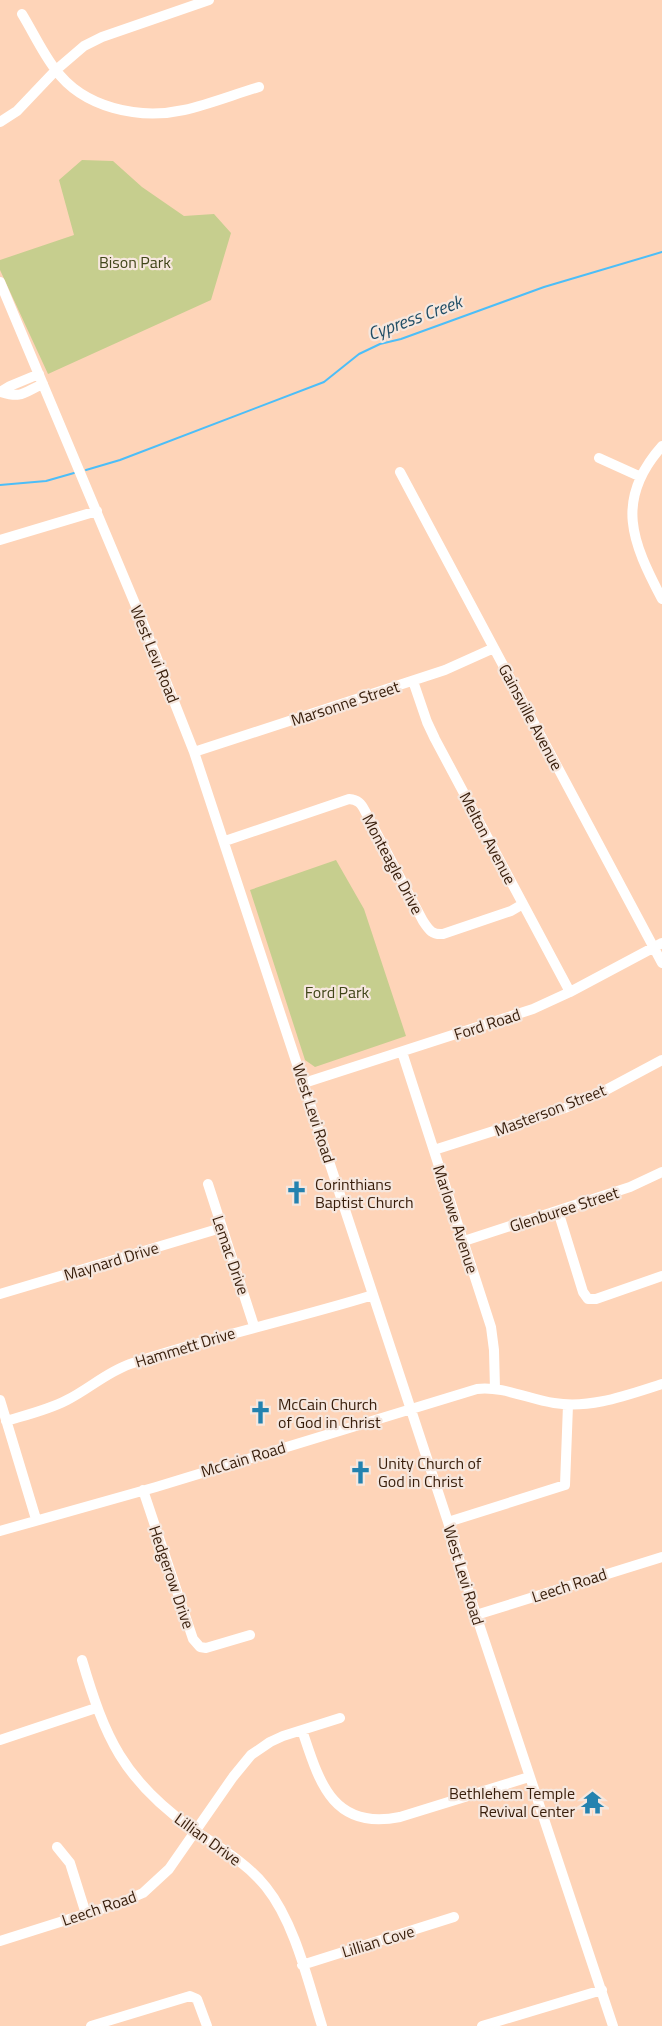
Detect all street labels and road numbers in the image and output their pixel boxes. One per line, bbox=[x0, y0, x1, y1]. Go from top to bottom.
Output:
street label: West Levi Road bbox=[125, 602, 185, 706]
street label: Gainsville Avenue bbox=[493, 659, 569, 775]
street label: Marsonne Street bbox=[288, 674, 403, 732]
street label: Melton Avenue bbox=[454, 788, 522, 888]
street label: Monteagle Drive bbox=[356, 810, 430, 918]
street label: Ford Road bbox=[451, 1002, 523, 1046]
street label: West Levi Road bbox=[287, 1060, 341, 1166]
street label: Masterson Street bbox=[491, 1078, 609, 1142]
street label: Marlowe Avenue bbox=[427, 1162, 485, 1276]
street label: Glenburee Street bbox=[506, 1180, 622, 1238]
street label: Lemac Drive bbox=[206, 1212, 256, 1298]
street label: Maynard Drive bbox=[61, 1235, 161, 1287]
street label: Hammett Drive bbox=[132, 1320, 238, 1374]
street label: McCain Road bbox=[198, 1435, 288, 1483]
street label: Hedgerow Drive bbox=[143, 1522, 201, 1632]
street label: West Levi Road bbox=[437, 1522, 491, 1628]
street label: Leech Road bbox=[528, 1562, 610, 1608]
street label: Lillian Drive bbox=[170, 1807, 246, 1871]
street label: Leech Road bbox=[58, 1884, 140, 1932]
street label: Lillian Cove bbox=[339, 1919, 417, 1963]

